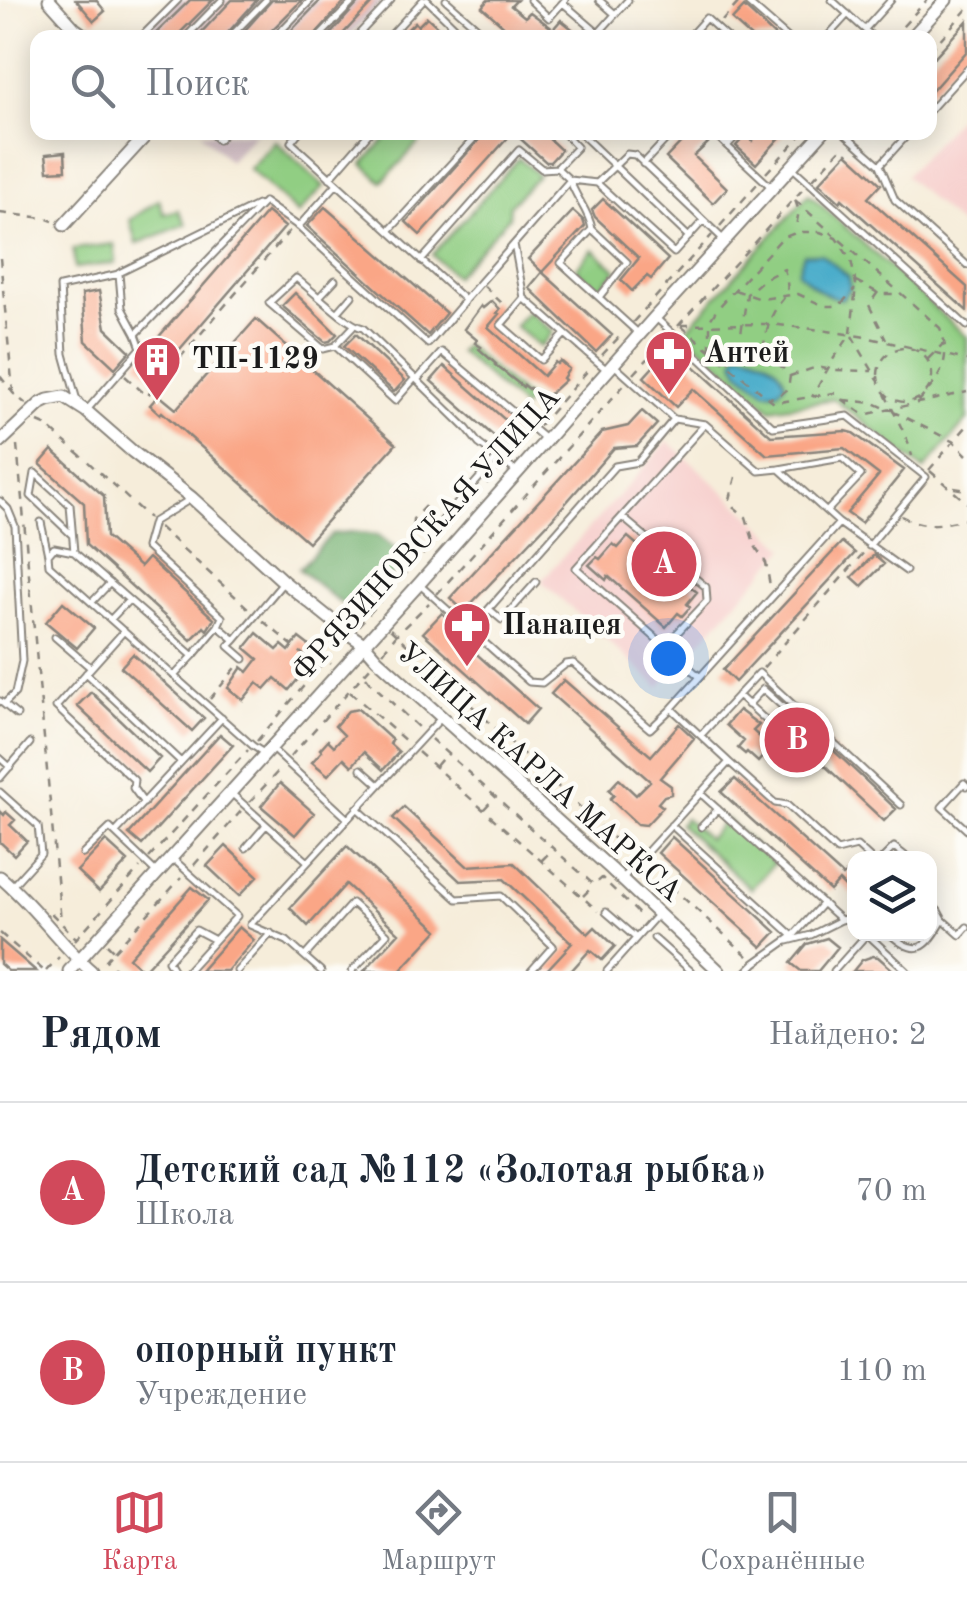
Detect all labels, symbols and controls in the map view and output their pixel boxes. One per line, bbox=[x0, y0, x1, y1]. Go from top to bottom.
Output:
search box bbox=[30, 30, 937, 140]
icon: search bbox=[65, 58, 120, 113]
text: Поиск bbox=[145, 66, 250, 104]
pharmacy icon: Антей bbox=[643, 328, 695, 396]
building icon: ТП-1129 bbox=[131, 334, 183, 402]
place label: Антей bbox=[704, 339, 789, 369]
place label: ТП-1129 bbox=[192, 345, 319, 375]
street label: ФРЯЗИНОВСКАЯ УЛИЦА bbox=[287, 382, 567, 688]
pin: A bbox=[632, 526, 696, 602]
pharmacy icon: Панацея bbox=[441, 600, 493, 668]
place label: Панацея bbox=[502, 611, 622, 641]
your location bbox=[643, 633, 694, 684]
street label: УЛИЦА КАРЛА МАРКСА bbox=[391, 638, 687, 908]
pin: B bbox=[764, 702, 830, 778]
map controls bbox=[847, 851, 937, 941]
button: layers bbox=[847, 851, 937, 941]
text: Рядом bbox=[40, 1015, 162, 1057]
text: Найдено: 2 bbox=[768, 1020, 927, 1052]
text: Детский сад №112 «Золотая рыбка» bbox=[135, 1153, 768, 1191]
text: A bbox=[60, 1176, 85, 1208]
text: 70 m bbox=[856, 1176, 927, 1208]
text: Школа bbox=[135, 1200, 234, 1232]
text: опорный пункт bbox=[135, 1333, 397, 1371]
text: B bbox=[61, 1356, 84, 1388]
text: 110 m bbox=[837, 1356, 927, 1388]
text: Учреждение bbox=[135, 1380, 307, 1412]
tab: Карта bbox=[102, 1485, 178, 1580]
tab: Маршрут bbox=[381, 1485, 496, 1580]
tab: Сохранённые bbox=[700, 1485, 865, 1580]

